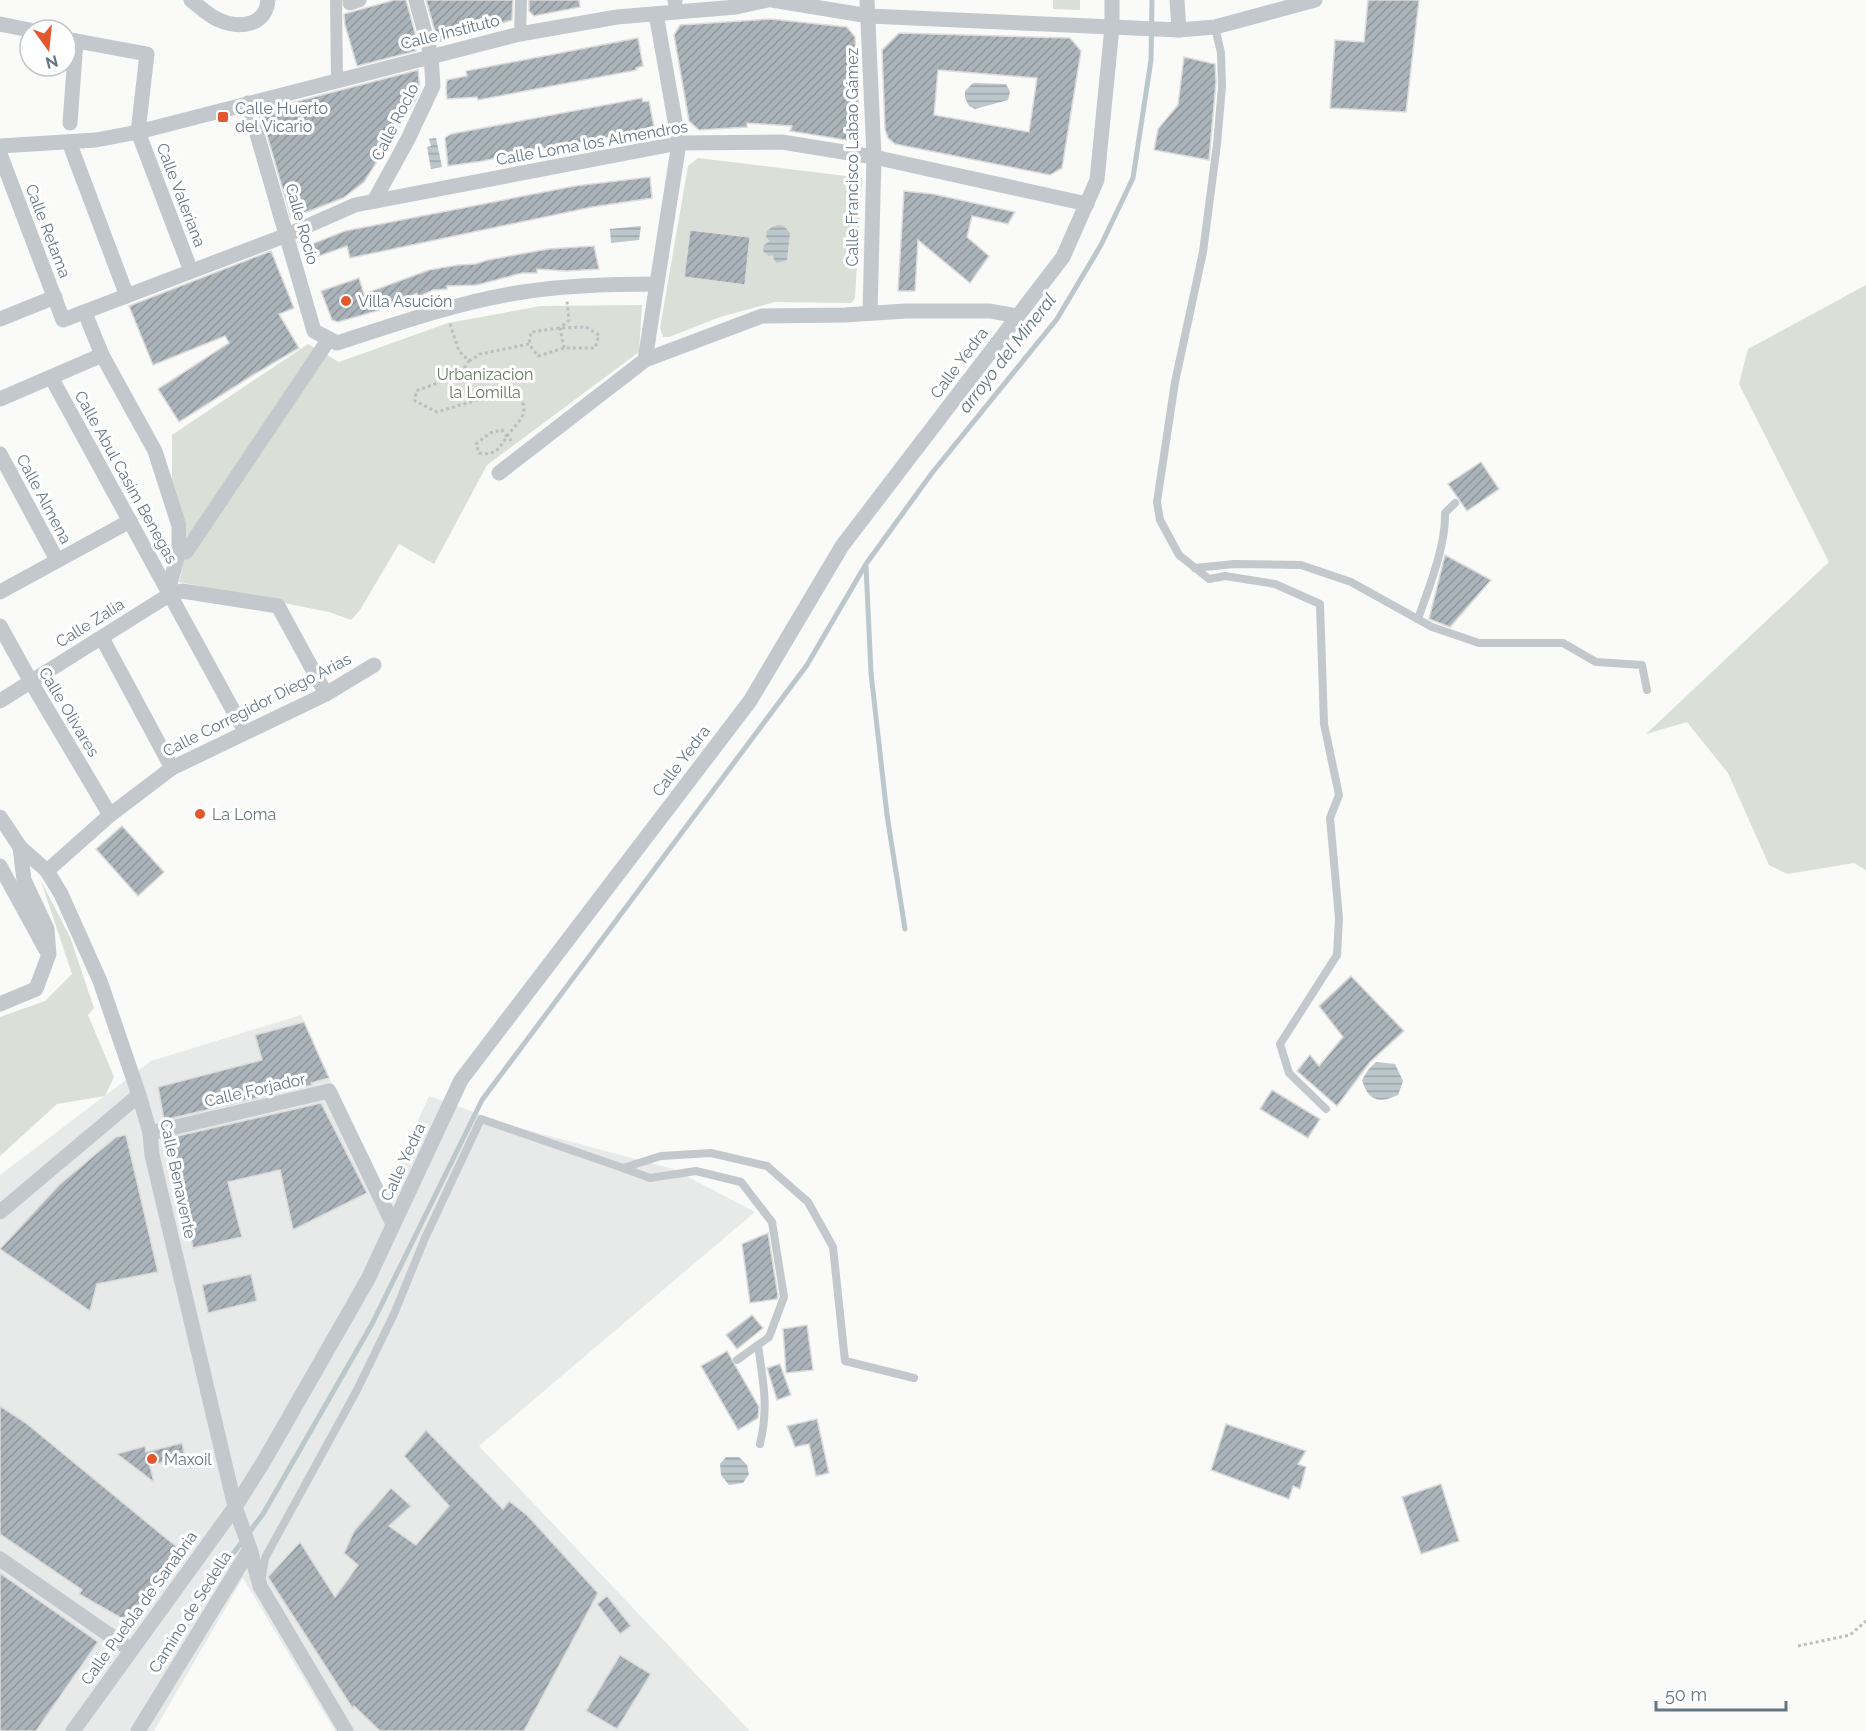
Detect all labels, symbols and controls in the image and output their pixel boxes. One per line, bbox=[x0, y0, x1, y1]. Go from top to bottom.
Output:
street label: Calle Instituto bbox=[399, 11, 501, 53]
north arrow bbox=[18, 18, 78, 78]
street label: Calle Francisco Labao Gámez bbox=[843, 47, 862, 266]
text: N bbox=[43, 51, 60, 73]
street label: Calle Roclo bbox=[367, 80, 423, 164]
place label: Calle Huerto del Vicario bbox=[235, 99, 328, 136]
marker: Calle Huerto del Vicario bbox=[216, 110, 230, 124]
street label: Calle Loma los Almendros bbox=[495, 117, 690, 169]
street label: Calle Valeriana bbox=[152, 140, 210, 250]
street label: Calle Retama bbox=[21, 181, 75, 281]
street label: Calle Rocío bbox=[281, 181, 323, 267]
water label: arroyo del Mineral bbox=[954, 289, 1060, 417]
place label: Villa Asución bbox=[358, 292, 452, 311]
marker: Villa Asución bbox=[339, 294, 353, 308]
street label: Calle Yedra bbox=[926, 324, 992, 402]
park label: Urbanizacion la Lomilla bbox=[437, 365, 533, 402]
street label: Calle Abul Casim Benegas bbox=[71, 387, 182, 567]
street label: Calle Almena bbox=[12, 451, 76, 547]
street label: Calle Zalia bbox=[52, 594, 128, 652]
street label: Calle Corregidor Diego Arias bbox=[160, 649, 354, 761]
street label: Calle Olivares bbox=[35, 664, 103, 761]
street label: Calle Yedra bbox=[648, 722, 714, 800]
place label: La Loma bbox=[212, 805, 276, 824]
marker: La Loma bbox=[193, 807, 207, 821]
street label: Calle Forjador bbox=[203, 1069, 308, 1111]
street label: Calle Benavente bbox=[156, 1118, 200, 1240]
street label: Calle Yedra bbox=[377, 1120, 429, 1204]
place label: Maxoil bbox=[164, 1450, 212, 1469]
marker: Maxoil bbox=[145, 1452, 159, 1466]
street label: Calle Puebla de Sanabria bbox=[77, 1527, 201, 1689]
street label: Camino de Sedella bbox=[145, 1548, 235, 1676]
scale bar bbox=[1656, 1674, 1786, 1712]
text: 50 m bbox=[1665, 1684, 1707, 1705]

